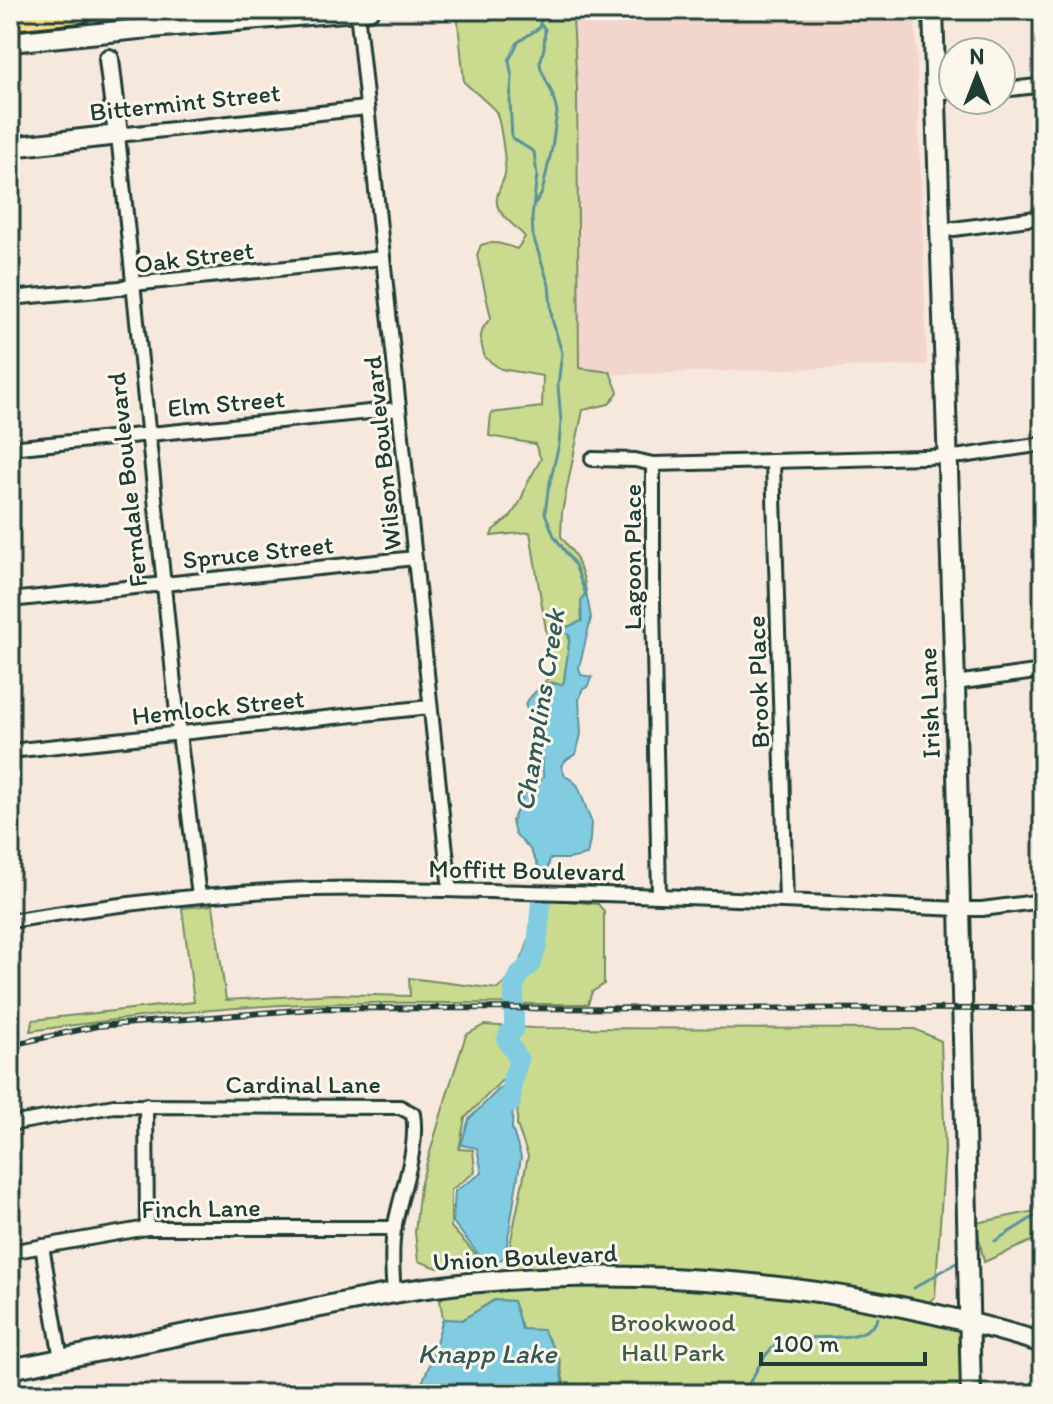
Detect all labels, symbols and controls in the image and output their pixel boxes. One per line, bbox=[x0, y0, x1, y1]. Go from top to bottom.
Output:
north arrow bbox=[937, 36, 1017, 116]
text: N bbox=[970, 43, 984, 70]
street label: Bittermint Street bbox=[88, 76, 282, 128]
street label: Oak Street bbox=[132, 234, 256, 280]
street label: Wilson Boulevard bbox=[356, 353, 408, 552]
street label: Ferndale Boulevard bbox=[100, 371, 154, 589]
street label: Elm Street bbox=[166, 382, 286, 424]
street label: Lagoon Place bbox=[616, 484, 648, 630]
street label: Spruce Street bbox=[181, 528, 335, 576]
water label: Champlins Creek bbox=[506, 605, 572, 813]
street label: Brook Place bbox=[740, 615, 776, 749]
street label: Irish Lane bbox=[911, 647, 947, 759]
street label: Hemlock Street bbox=[130, 682, 306, 732]
street label: Moffitt Boulevard bbox=[428, 852, 626, 888]
street label: Cardinal Lane bbox=[225, 1068, 381, 1100]
street label: Finch Lane bbox=[141, 1191, 261, 1225]
street label: Union Boulevard bbox=[432, 1236, 618, 1278]
park label: Brookwood Hall Park bbox=[610, 1306, 736, 1368]
scale bar bbox=[761, 1316, 925, 1366]
text: 100 m bbox=[773, 1329, 839, 1358]
water label: Knapp Lake bbox=[418, 1336, 558, 1370]

